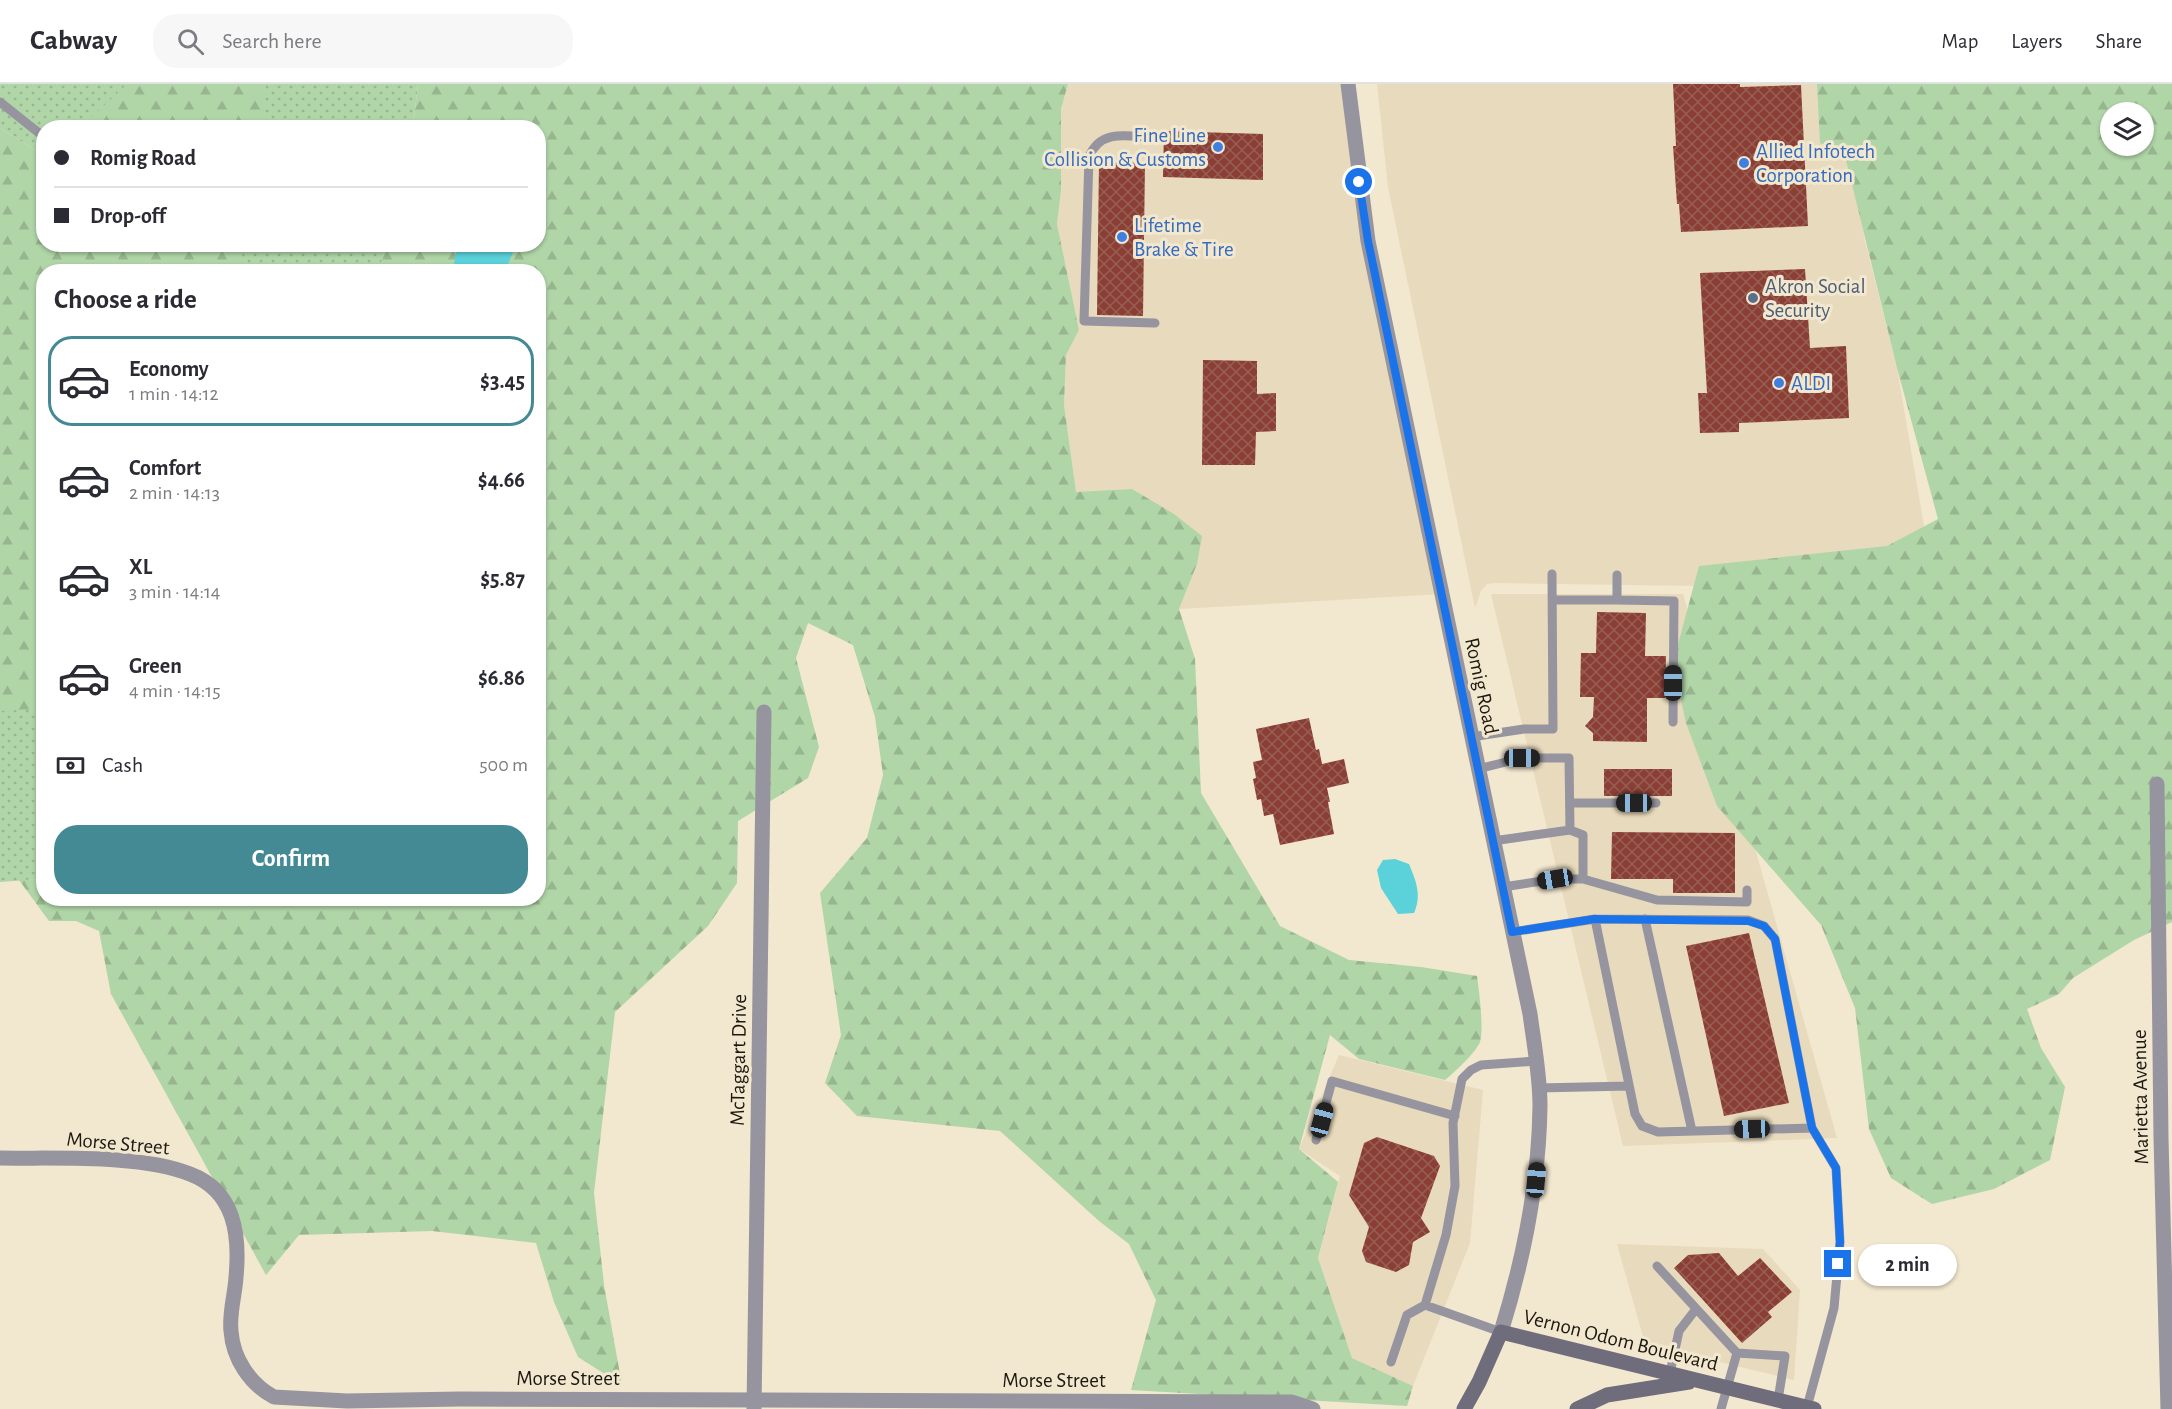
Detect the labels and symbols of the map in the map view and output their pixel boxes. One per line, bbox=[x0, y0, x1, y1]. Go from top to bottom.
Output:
place label: Fine Line Collision & Customs bbox=[1044, 125, 1206, 170]
marker: Fine Line Collision & Customs bbox=[1211, 140, 1225, 154]
place label: Allied Infotech Corporation bbox=[1756, 141, 1875, 186]
marker: Allied Infotech Corporation bbox=[1737, 156, 1751, 170]
route start bbox=[1345, 168, 1372, 195]
place label: Lifetime Brake & Tire bbox=[1134, 215, 1234, 260]
marker: Lifetime Brake & Tire bbox=[1115, 230, 1129, 244]
place label: Akron Social Security bbox=[1765, 276, 1866, 321]
marker: Akron Social Security bbox=[1746, 291, 1760, 305]
place label: ALDI bbox=[1791, 373, 1831, 394]
marker: ALDI bbox=[1772, 376, 1786, 390]
street label: Romig Road bbox=[1461, 636, 1502, 737]
car bbox=[1664, 665, 1682, 701]
car bbox=[1504, 749, 1540, 767]
car bbox=[1616, 794, 1652, 812]
car bbox=[1536, 867, 1574, 891]
street label: McTaggart Drive bbox=[727, 994, 750, 1126]
street label: Marietta Avenue bbox=[2129, 1029, 2152, 1165]
car bbox=[1309, 1100, 1335, 1140]
car bbox=[1734, 1119, 1770, 1139]
street label: Morse Street bbox=[66, 1129, 171, 1158]
car bbox=[1525, 1161, 1547, 1199]
callout: 2 min bbox=[1859, 1243, 1958, 1285]
route end bbox=[1824, 1250, 1851, 1277]
street label: Vernon Odom Boulevard bbox=[1521, 1306, 1720, 1375]
street label: Morse Street bbox=[516, 1368, 620, 1389]
street label: Morse Street bbox=[1002, 1370, 1106, 1391]

